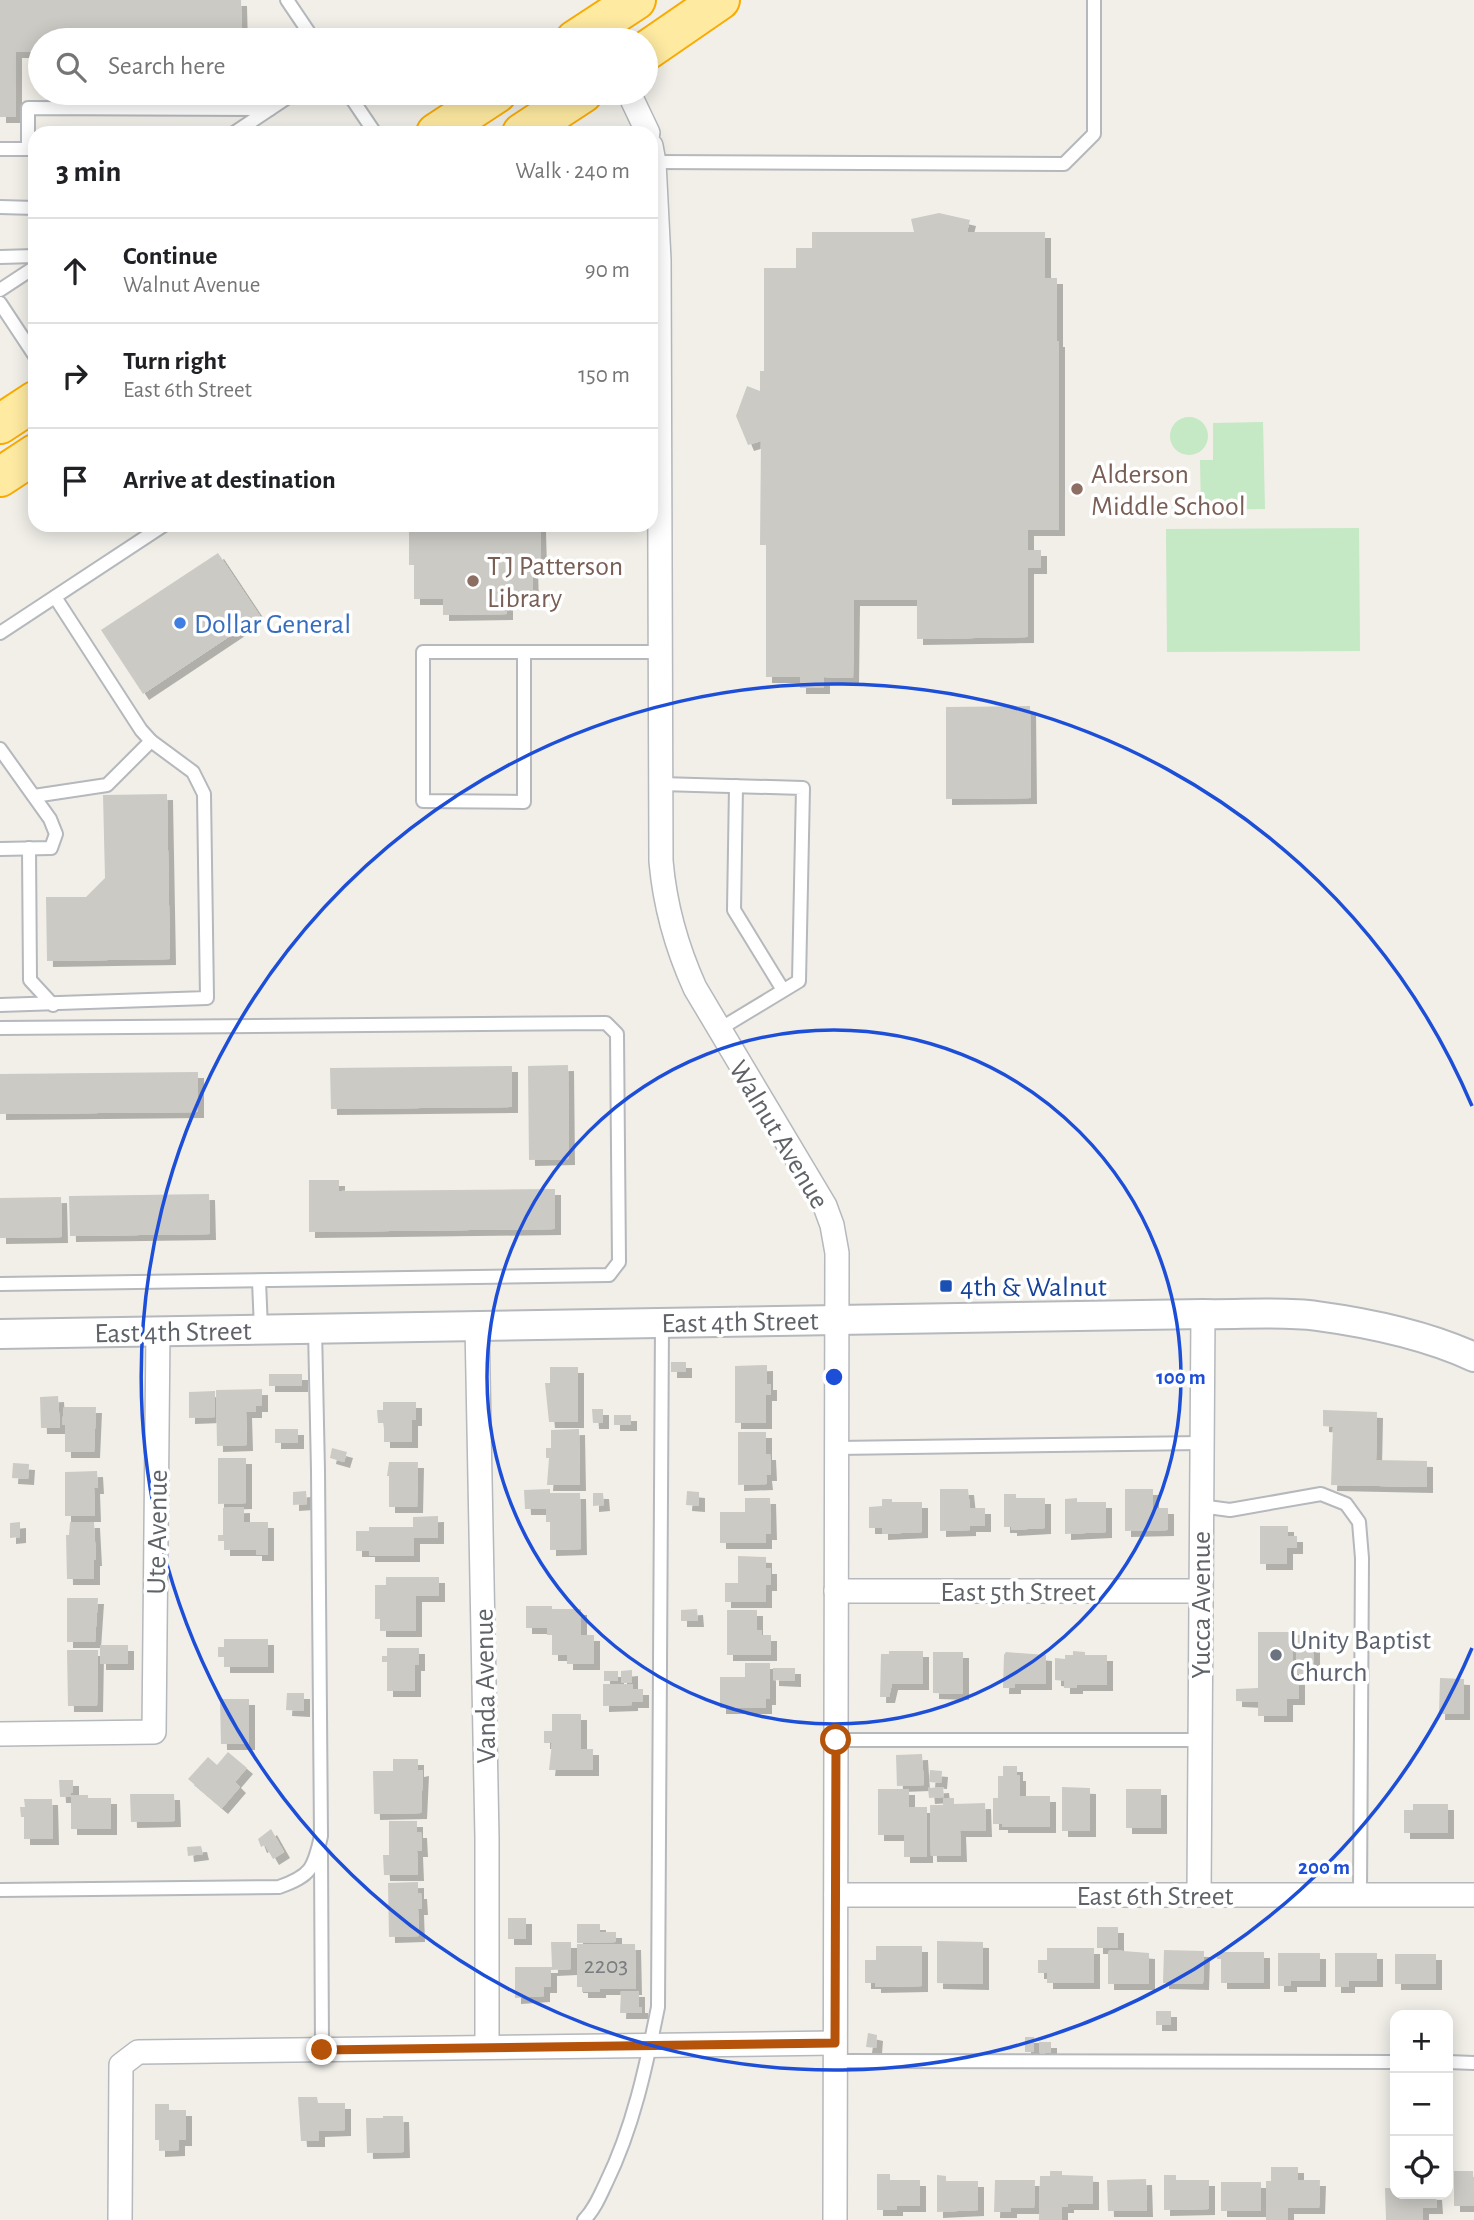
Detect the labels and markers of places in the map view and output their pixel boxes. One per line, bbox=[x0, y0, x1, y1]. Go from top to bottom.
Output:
place label: Alderson Middle School bbox=[1091, 461, 1246, 521]
marker: Alderson Middle School bbox=[1069, 481, 1085, 497]
place label: T J Patterson Library bbox=[487, 553, 623, 613]
marker: T J Patterson Library bbox=[465, 573, 481, 589]
place label: Dollar General bbox=[194, 611, 351, 639]
marker: Dollar General bbox=[172, 615, 188, 631]
place label: 4th & Walnut bbox=[960, 1274, 1107, 1302]
marker: 4th & Walnut bbox=[938, 1278, 954, 1294]
centre of rings bbox=[822, 1365, 846, 1389]
place label: Unity Baptist Church bbox=[1290, 1627, 1431, 1687]
marker: Unity Baptist Church bbox=[1268, 1647, 1284, 1663]

